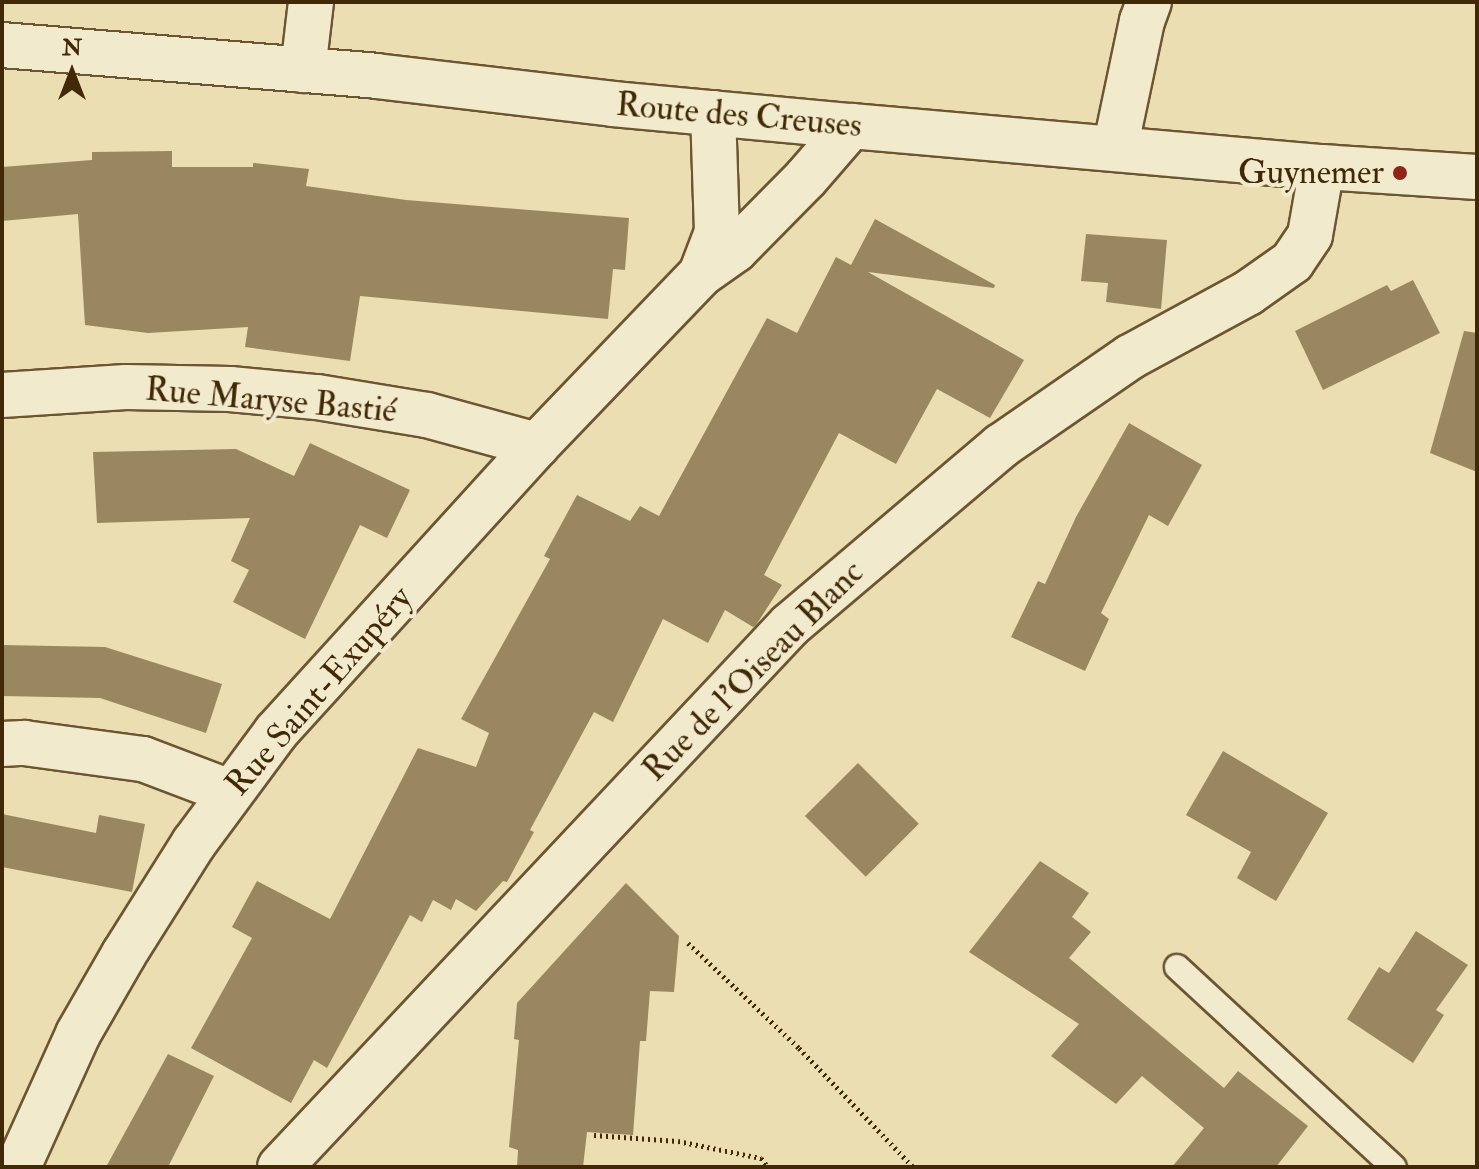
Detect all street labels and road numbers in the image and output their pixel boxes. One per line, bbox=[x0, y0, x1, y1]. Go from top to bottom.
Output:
street label: Route des Creuses bbox=[614, 84, 864, 146]
street label: Rue Maryse Bastié bbox=[144, 369, 398, 431]
street label: Rue de l'Oiseau Blanc bbox=[634, 552, 872, 790]
street label: Rue Saint-Exupéry bbox=[217, 578, 421, 804]

